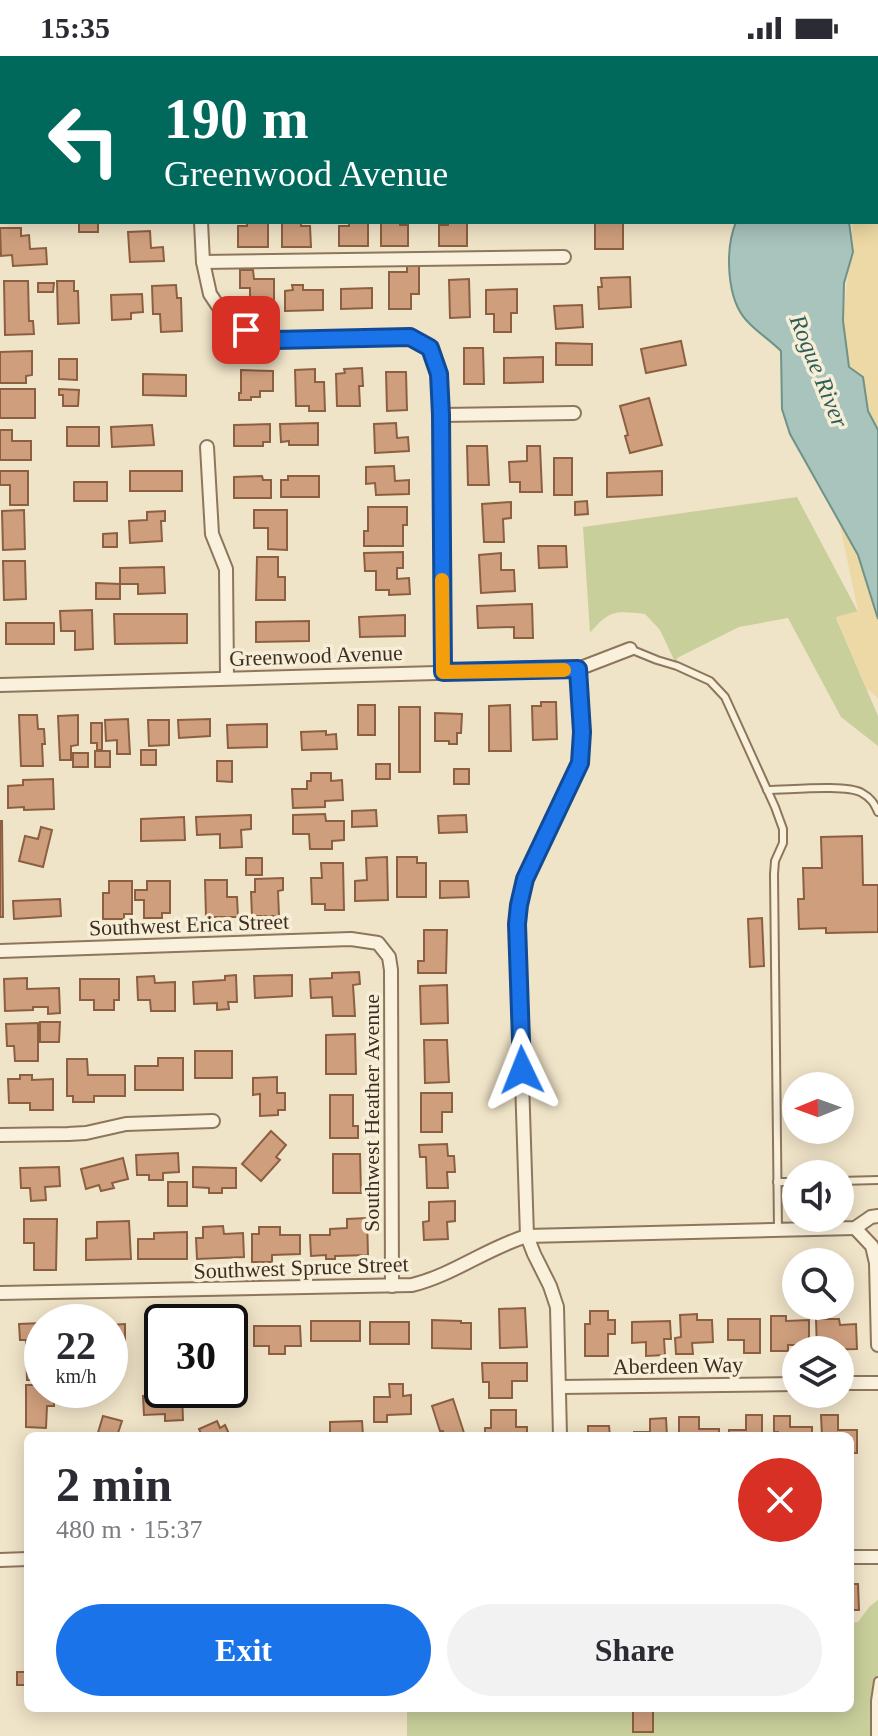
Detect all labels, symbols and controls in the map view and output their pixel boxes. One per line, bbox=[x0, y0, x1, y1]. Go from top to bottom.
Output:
text: 15:35 bbox=[40, 11, 110, 44]
icon: left bbox=[32, 88, 136, 192]
text: 190 m bbox=[164, 88, 309, 150]
text: Greenwood Avenue bbox=[164, 154, 448, 194]
pin bbox=[212, 296, 280, 364]
icon: arrive bbox=[224, 308, 268, 352]
water label: Rogue River bbox=[784, 310, 854, 432]
street label: Greenwood Avenue bbox=[229, 640, 403, 671]
street label: Southwest Erica Street bbox=[88, 909, 290, 940]
street label: Southwest Heather Avenue bbox=[359, 994, 384, 1232]
position arrow bbox=[480, 1028, 564, 1112]
north arrow bbox=[782, 1072, 854, 1144]
map controls bbox=[782, 1072, 854, 1408]
button: sound bbox=[782, 1160, 854, 1232]
button: search bbox=[782, 1248, 854, 1320]
street label: Southwest Spruce Street bbox=[193, 1251, 409, 1284]
speed limit sign: 30 bbox=[144, 1304, 248, 1408]
text: 22 bbox=[56, 1323, 96, 1368]
button: layers bbox=[782, 1336, 854, 1408]
street label: Aberdeen Way bbox=[613, 1352, 743, 1379]
text: km/h bbox=[55, 1365, 97, 1387]
text: 2 min bbox=[56, 1458, 172, 1511]
button: close bbox=[738, 1458, 822, 1542]
text: 480 m · 15:37 bbox=[56, 1515, 203, 1544]
button: Exit bbox=[56, 1604, 431, 1696]
button: Share bbox=[447, 1604, 822, 1696]

